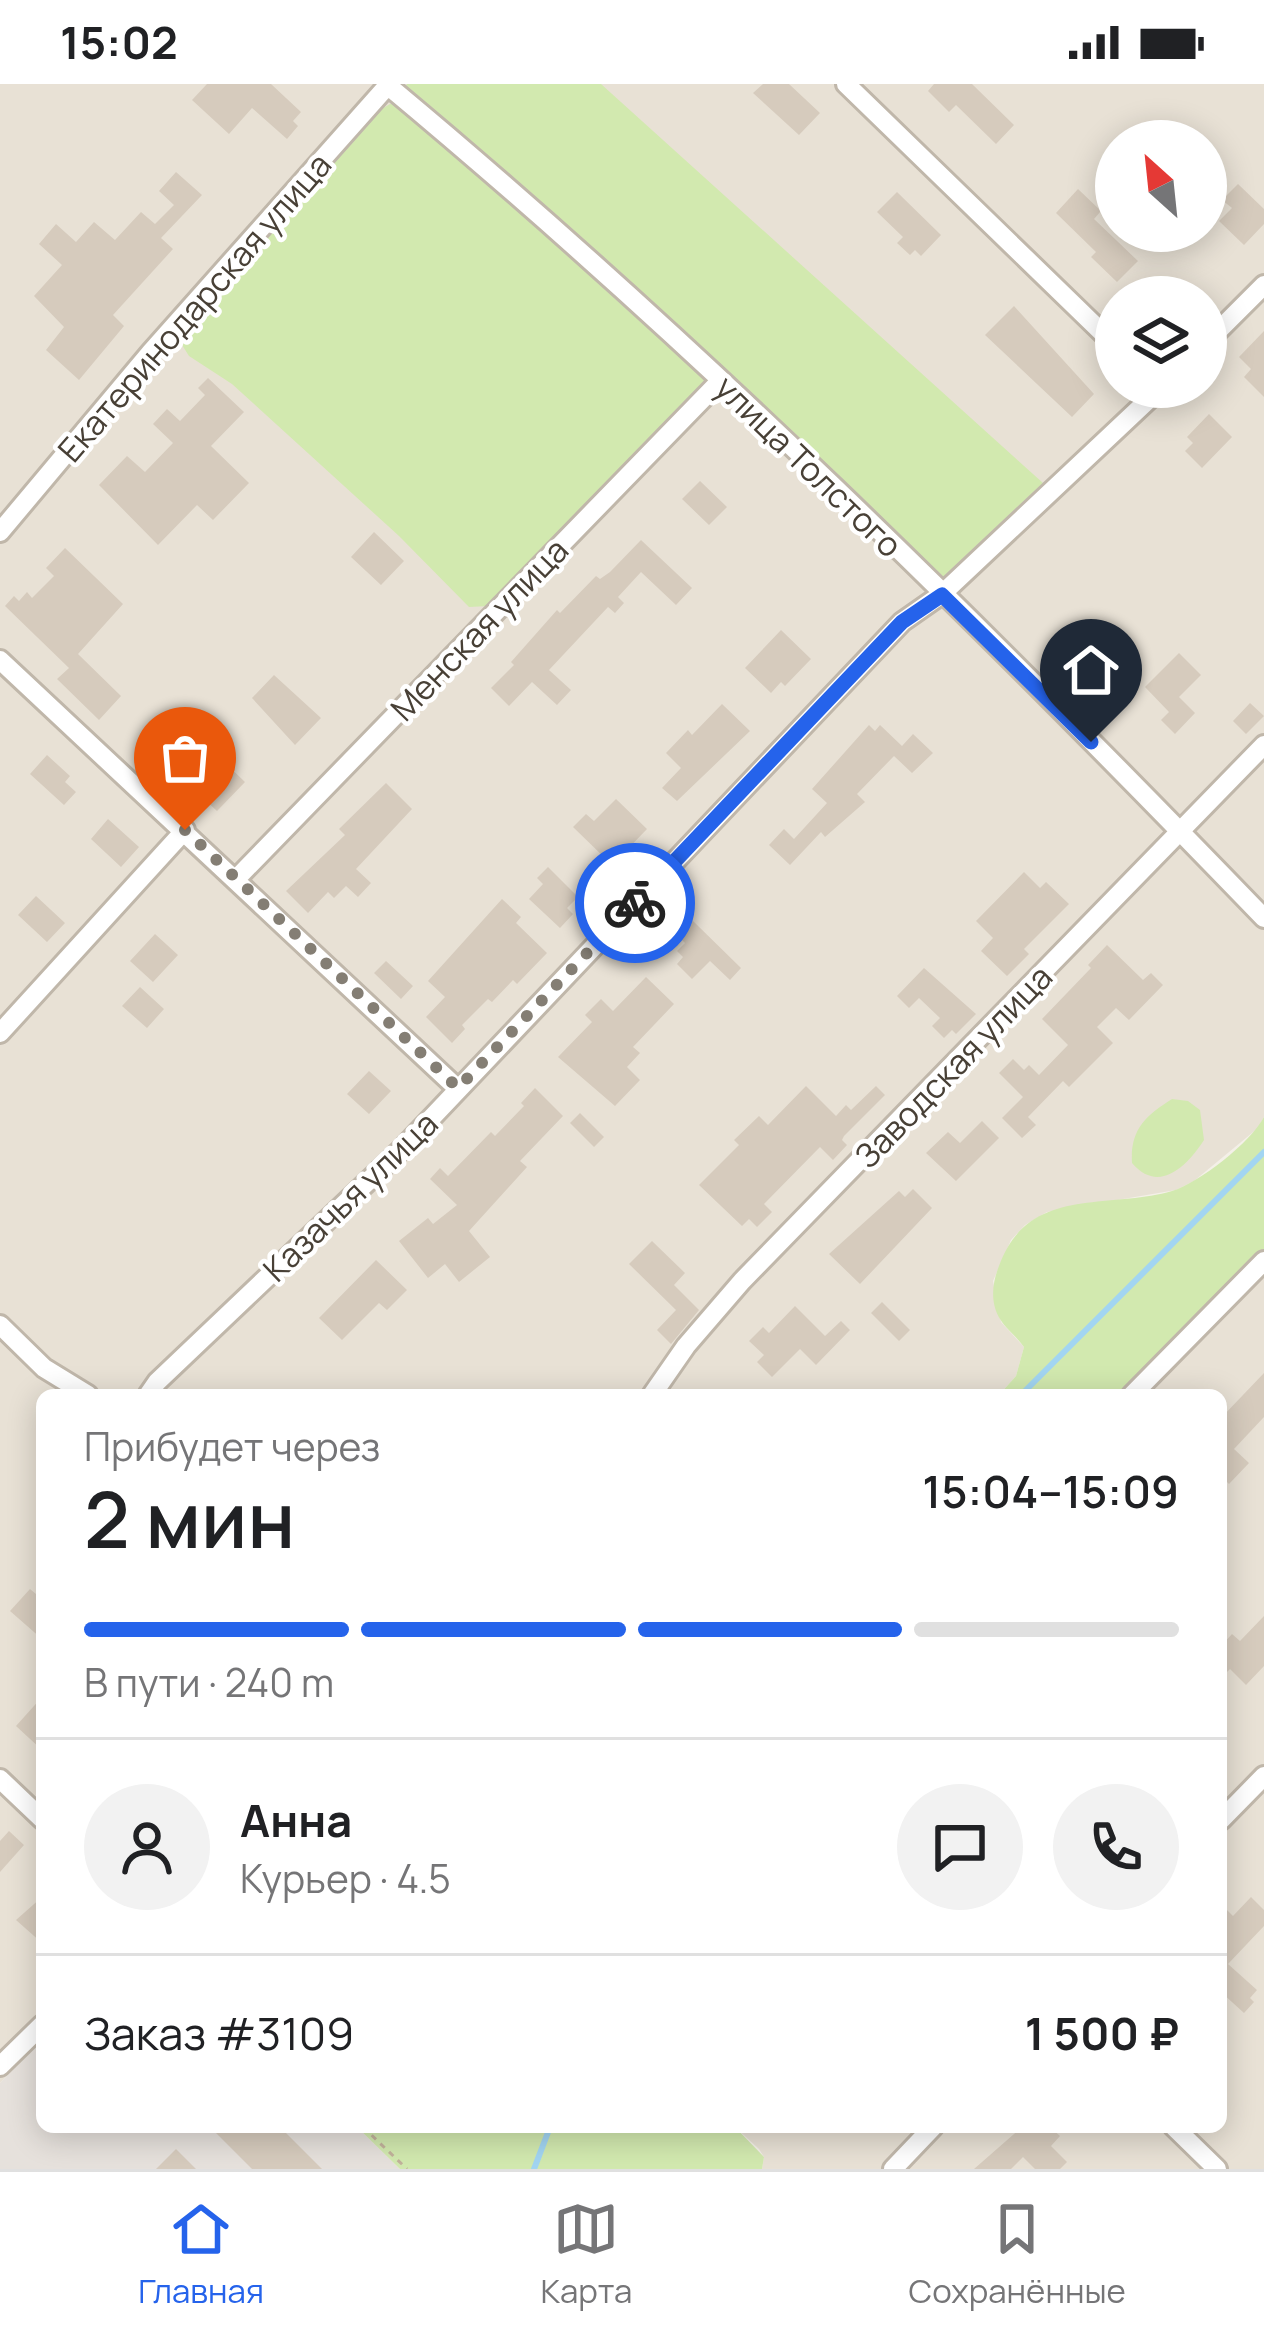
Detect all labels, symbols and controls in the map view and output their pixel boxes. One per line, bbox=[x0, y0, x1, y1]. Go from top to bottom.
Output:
text: 15:02 bbox=[60, 11, 178, 73]
north arrow bbox=[1095, 120, 1227, 252]
map controls bbox=[1095, 120, 1227, 408]
street label: Екатеринодарская улица bbox=[47, 143, 341, 471]
button: layers bbox=[1095, 276, 1227, 408]
street label: улица Толстого bbox=[706, 365, 912, 567]
street label: Менская улица bbox=[380, 528, 578, 730]
pin bbox=[1040, 619, 1142, 742]
icon: home bbox=[1058, 637, 1124, 703]
pin bbox=[134, 707, 236, 830]
icon: bag bbox=[152, 725, 218, 791]
courier bbox=[575, 843, 695, 963]
icon: bike bbox=[602, 870, 668, 936]
street label: Заводская улица bbox=[844, 955, 1062, 1177]
street label: Казачья улица bbox=[253, 1101, 447, 1291]
text: Прибудет через bbox=[84, 1419, 380, 1473]
text: 15:04–15:09 bbox=[922, 1460, 1179, 1522]
text: 2 мин bbox=[84, 1465, 295, 1571]
text: В пути · 240 m bbox=[84, 1655, 334, 1709]
button: person bbox=[84, 1784, 210, 1910]
button: chat bbox=[897, 1784, 1023, 1910]
button: phone bbox=[1053, 1784, 1179, 1910]
text: Анна bbox=[240, 1789, 352, 1851]
text: Курьер · 4.5 bbox=[240, 1851, 451, 1905]
text: Заказ #3109 bbox=[84, 2002, 354, 2064]
text: 1 500 ₽ bbox=[1025, 2002, 1179, 2064]
tab: Главная bbox=[138, 2196, 264, 2313]
tab: Карта bbox=[540, 2196, 632, 2313]
tab: Сохранённые bbox=[909, 2196, 1126, 2313]

